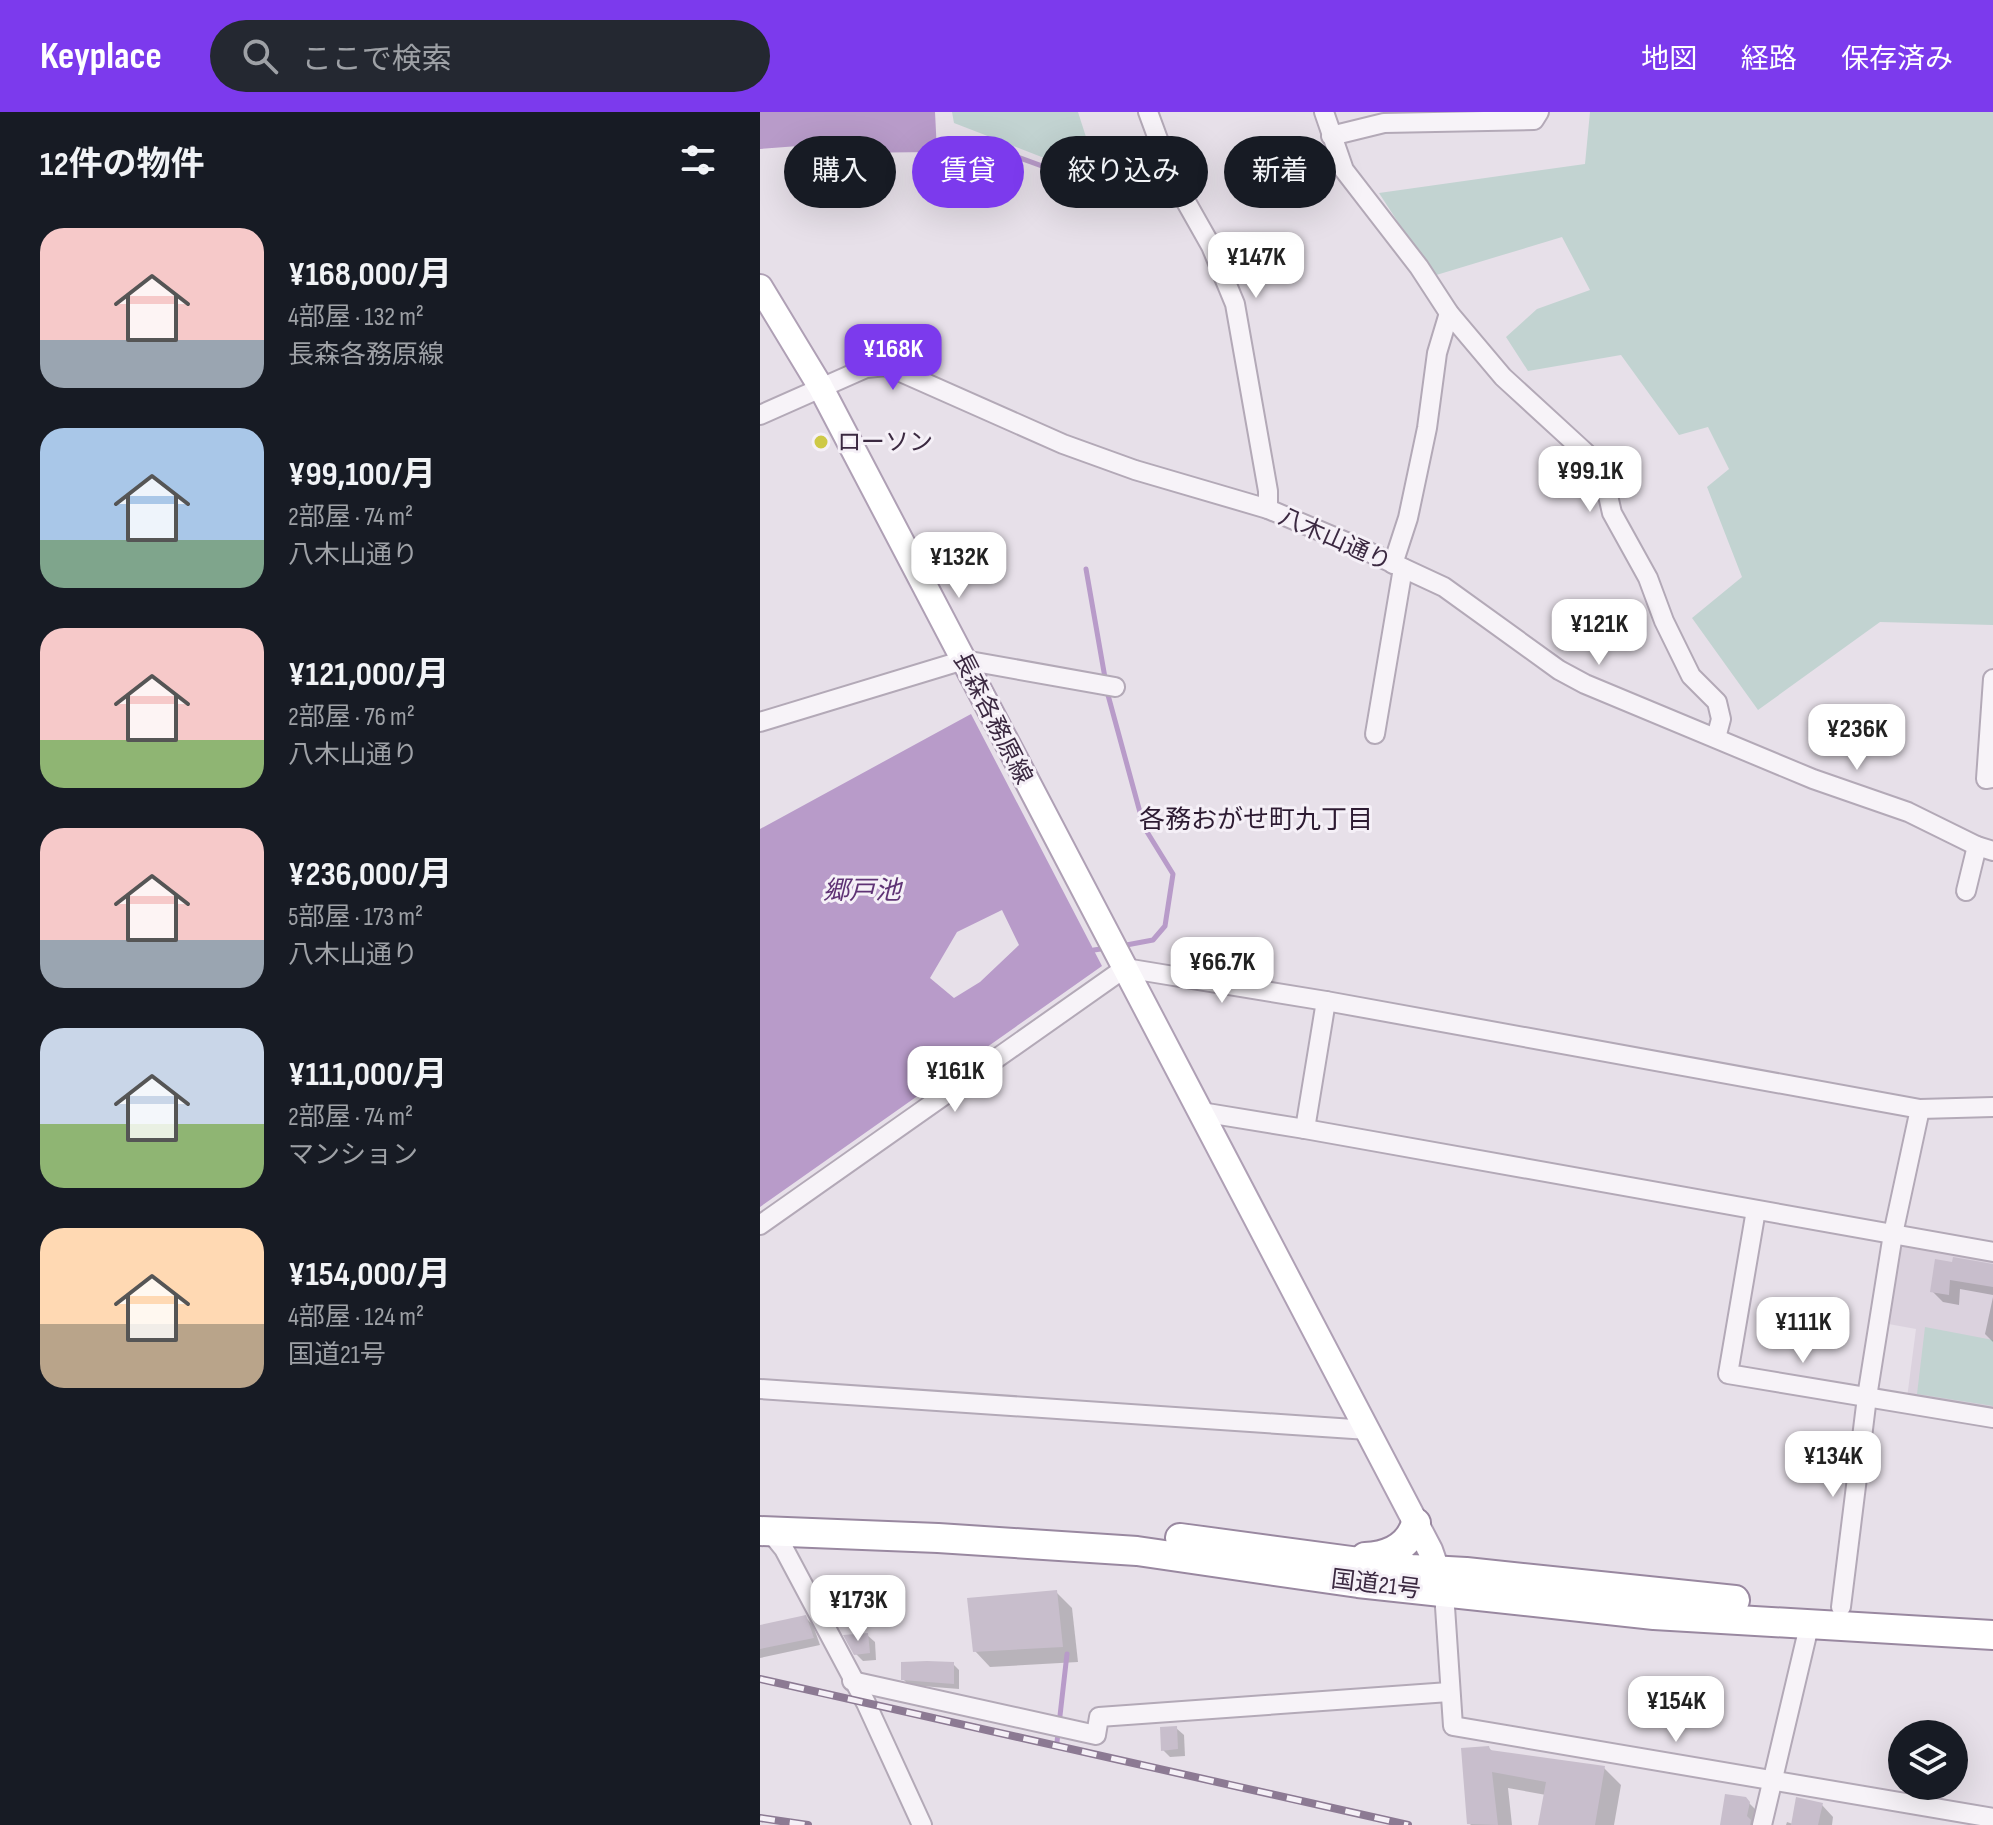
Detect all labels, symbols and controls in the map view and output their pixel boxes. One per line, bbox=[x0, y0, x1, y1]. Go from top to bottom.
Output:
search box bbox=[210, 20, 770, 92]
text: Keyplace bbox=[40, 34, 162, 79]
icon: search bbox=[238, 34, 282, 78]
text: ここで検索 bbox=[302, 42, 452, 78]
text: 地図 bbox=[1641, 43, 1697, 76]
text: 経路 bbox=[1741, 43, 1797, 76]
text: 保存済み bbox=[1841, 43, 1953, 76]
chip: 購入 bbox=[784, 136, 896, 208]
chip: 賃貸 bbox=[912, 136, 1024, 208]
chip: 絞り込み bbox=[1040, 136, 1208, 208]
chip: 新着 bbox=[1224, 136, 1336, 208]
icon: filters bbox=[676, 138, 720, 182]
text: 12件の物件 bbox=[40, 144, 205, 185]
pin: ¥147K bbox=[1200, 232, 1312, 300]
text: ¥147K bbox=[1226, 242, 1286, 273]
text: ¥168,000/月 bbox=[288, 254, 452, 295]
icon: home bbox=[104, 260, 200, 356]
text: 4部屋 · 132 m² bbox=[288, 302, 424, 333]
pin: ¥168K bbox=[837, 324, 949, 392]
text: ¥168K bbox=[863, 334, 923, 365]
text: 長森各務原線 bbox=[288, 340, 444, 371]
place label: ローソン bbox=[837, 428, 933, 457]
marker: ローソン bbox=[812, 433, 830, 451]
pin: ¥99.1K bbox=[1525, 446, 1655, 514]
text: ¥99,100/月 bbox=[288, 454, 436, 495]
text: ¥99.1K bbox=[1557, 456, 1623, 487]
icon: home bbox=[104, 460, 200, 556]
text: 2部屋 · 74 m² bbox=[288, 502, 413, 533]
street label: 八木山通り bbox=[1274, 502, 1396, 577]
pin: ¥132K bbox=[903, 532, 1015, 600]
text: 八木山通り bbox=[288, 540, 418, 571]
text: ¥132K bbox=[929, 542, 989, 573]
pin: ¥121K bbox=[1543, 599, 1655, 667]
text: ¥121K bbox=[1570, 609, 1628, 640]
street label: 長森各務原線 bbox=[947, 647, 1038, 789]
text: ¥121,000/月 bbox=[288, 654, 450, 695]
icon: home bbox=[104, 660, 200, 756]
text: 2部屋 · 76 m² bbox=[288, 702, 415, 733]
pin: ¥236K bbox=[1801, 704, 1913, 772]
text: ¥236K bbox=[1826, 714, 1888, 745]
text: 八木山通り bbox=[288, 740, 418, 771]
district label: 各務おがせ町九丁目 bbox=[1139, 805, 1373, 836]
text: ¥236,000/月 bbox=[288, 854, 453, 895]
icon: home bbox=[104, 860, 200, 956]
water label: 郷戸池 bbox=[823, 876, 904, 907]
text: 5部屋 · 173 m² bbox=[288, 902, 423, 933]
pin: ¥66.7K bbox=[1157, 937, 1287, 1005]
text: 八木山通り bbox=[288, 940, 418, 971]
text: ¥66.7K bbox=[1189, 947, 1255, 978]
pin: ¥161K bbox=[899, 1046, 1011, 1114]
text: ¥111,000/月 bbox=[288, 1054, 448, 1095]
text: ¥161K bbox=[925, 1056, 985, 1087]
icon: home bbox=[104, 1060, 200, 1156]
text: 2部屋 · 74 m² bbox=[288, 1102, 413, 1133]
text: マンション bbox=[288, 1140, 418, 1171]
text: ¥154,000/月 bbox=[288, 1254, 451, 1295]
icon: home bbox=[104, 1260, 200, 1356]
pin: ¥111K bbox=[1747, 1297, 1859, 1365]
text: 4部屋 · 124 m² bbox=[288, 1302, 424, 1333]
text: ¥111K bbox=[1774, 1307, 1832, 1338]
text: 国道21号 bbox=[288, 1340, 386, 1371]
pin: ¥134K bbox=[1777, 1431, 1889, 1499]
text: ¥134K bbox=[1803, 1441, 1863, 1472]
street label: 国道21号 bbox=[1329, 1565, 1423, 1604]
pin: ¥173K bbox=[802, 1575, 914, 1643]
text: ¥173K bbox=[828, 1585, 888, 1616]
pin: ¥154K bbox=[1620, 1676, 1732, 1744]
text: ¥154K bbox=[1646, 1686, 1706, 1717]
map controls bbox=[1888, 1720, 1968, 1800]
button: layers bbox=[1888, 1720, 1968, 1800]

